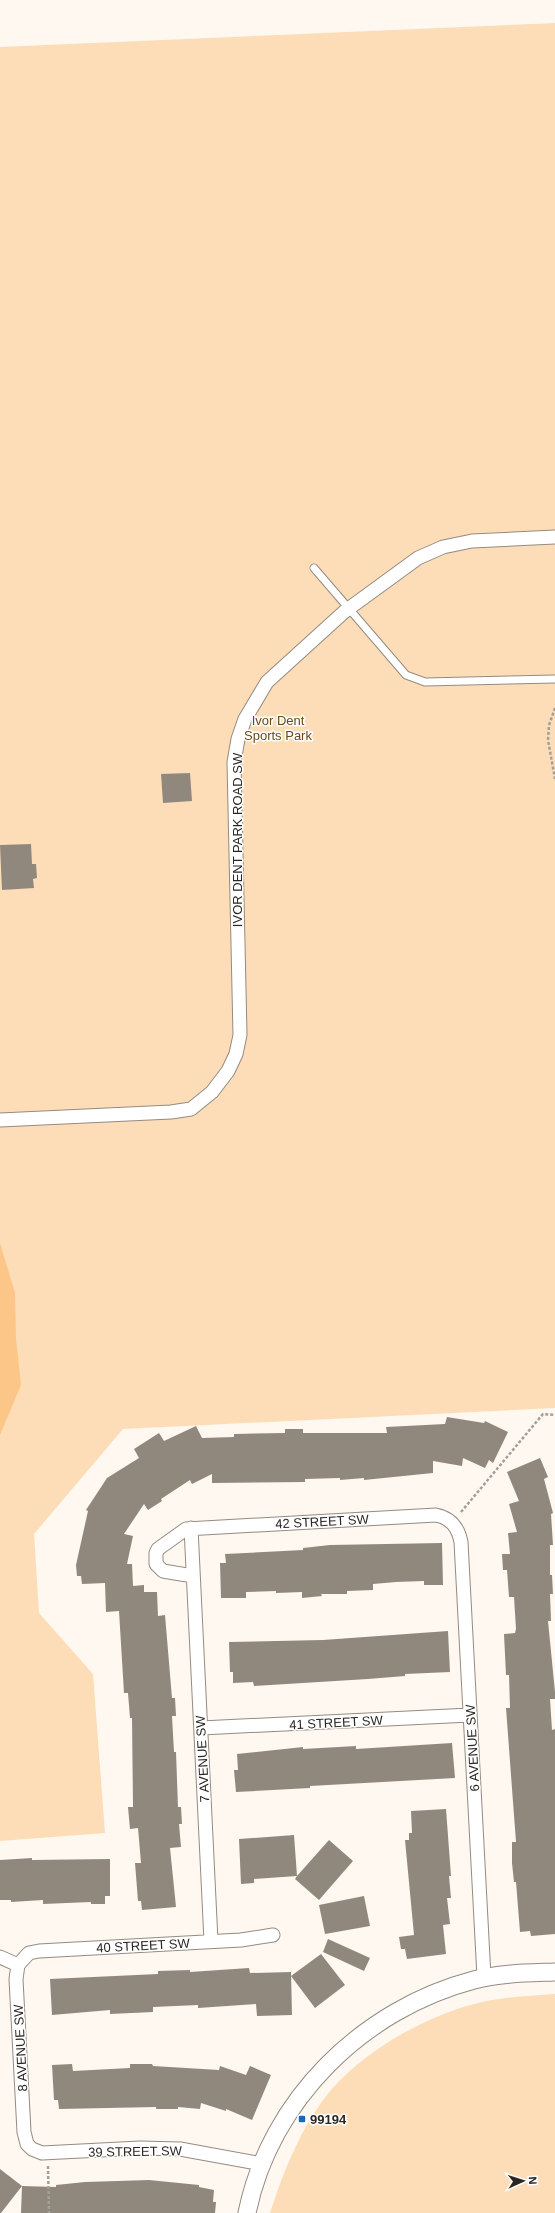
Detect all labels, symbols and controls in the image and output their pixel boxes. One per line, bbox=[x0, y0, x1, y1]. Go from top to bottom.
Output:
park label: Ivor Dent Sports Park bbox=[244, 713, 312, 743]
street label: IVOR DENT PARK ROAD SW bbox=[230, 752, 245, 927]
street label: 42 STREET SW bbox=[275, 1512, 370, 1531]
street label: 6 AVENUE SW bbox=[463, 1703, 482, 1792]
street label: 41 STREET SW bbox=[289, 1713, 384, 1732]
street label: 7 AVENUE SW bbox=[193, 1714, 212, 1803]
street label: 40 STREET SW bbox=[96, 1936, 191, 1955]
street label: 8 AVENUE SW bbox=[11, 2003, 30, 2092]
place label: 99194 bbox=[310, 2112, 347, 2127]
marker: 99194 bbox=[297, 2114, 307, 2124]
street label: 39 STREET SW bbox=[88, 2143, 183, 2160]
north arrow bbox=[503, 2161, 543, 2201]
text: N bbox=[527, 2176, 539, 2185]

